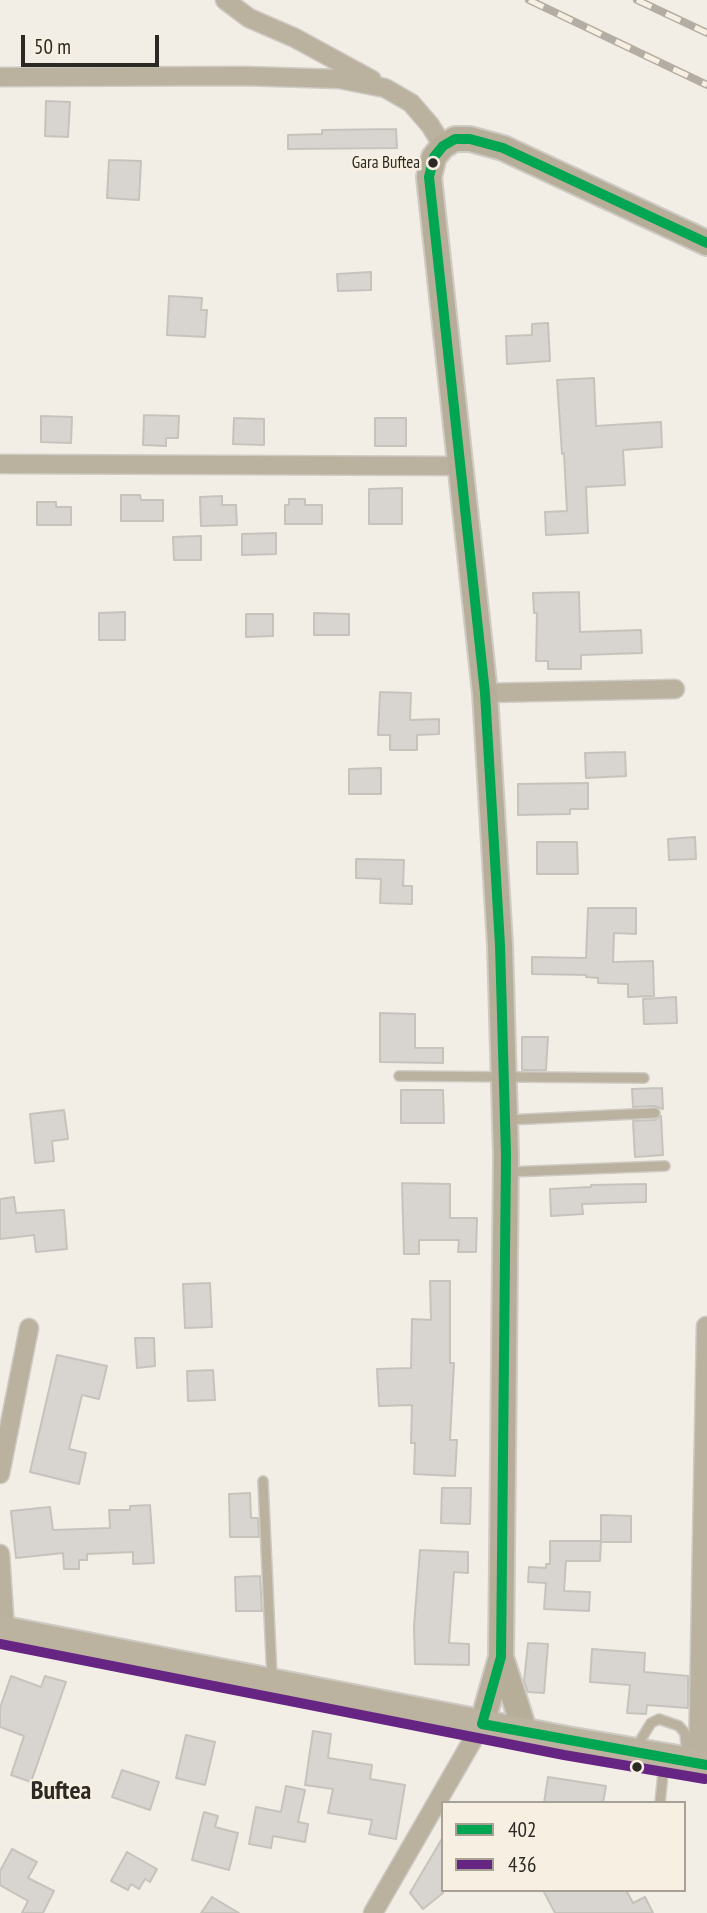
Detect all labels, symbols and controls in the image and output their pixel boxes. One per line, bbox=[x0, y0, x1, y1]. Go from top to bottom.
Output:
scale bar bbox=[24, 21, 163, 65]
text: 50 m bbox=[34, 33, 71, 60]
place label: Gara Buftea bbox=[352, 153, 420, 173]
marker: Gara Buftea bbox=[426, 156, 440, 170]
unlabelled marker bbox=[630, 1760, 644, 1774]
district label: Buftea bbox=[31, 1776, 91, 1808]
legend bbox=[441, 1801, 686, 1892]
text: 402 bbox=[508, 1816, 536, 1843]
text: 436 bbox=[508, 1851, 536, 1878]

